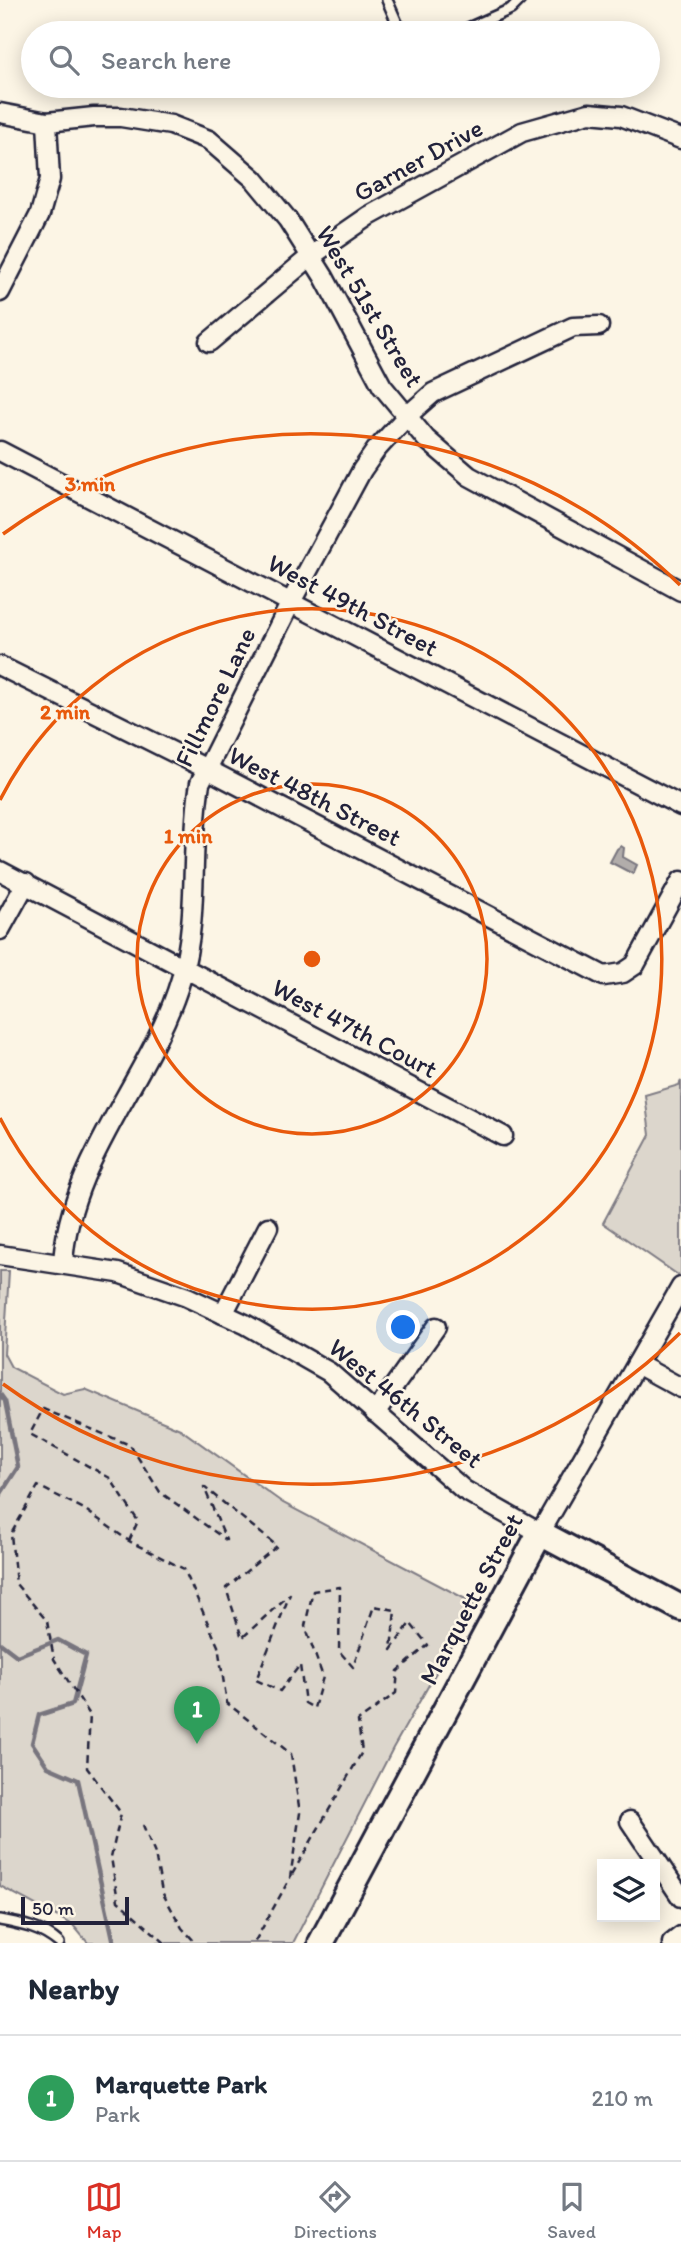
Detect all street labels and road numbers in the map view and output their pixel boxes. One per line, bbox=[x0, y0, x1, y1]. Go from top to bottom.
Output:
street label: Garner Drive bbox=[348, 111, 488, 209]
street label: West 51st Street bbox=[309, 219, 431, 393]
street label: West 49th Street bbox=[262, 547, 444, 664]
street label: Fillmore Lane bbox=[167, 622, 263, 772]
street label: West 48th Street bbox=[223, 739, 407, 853]
street label: West 47th Court bbox=[267, 971, 443, 1085]
street label: West 46th Street bbox=[322, 1331, 490, 1475]
street label: Marquette Street bbox=[412, 1507, 530, 1690]

